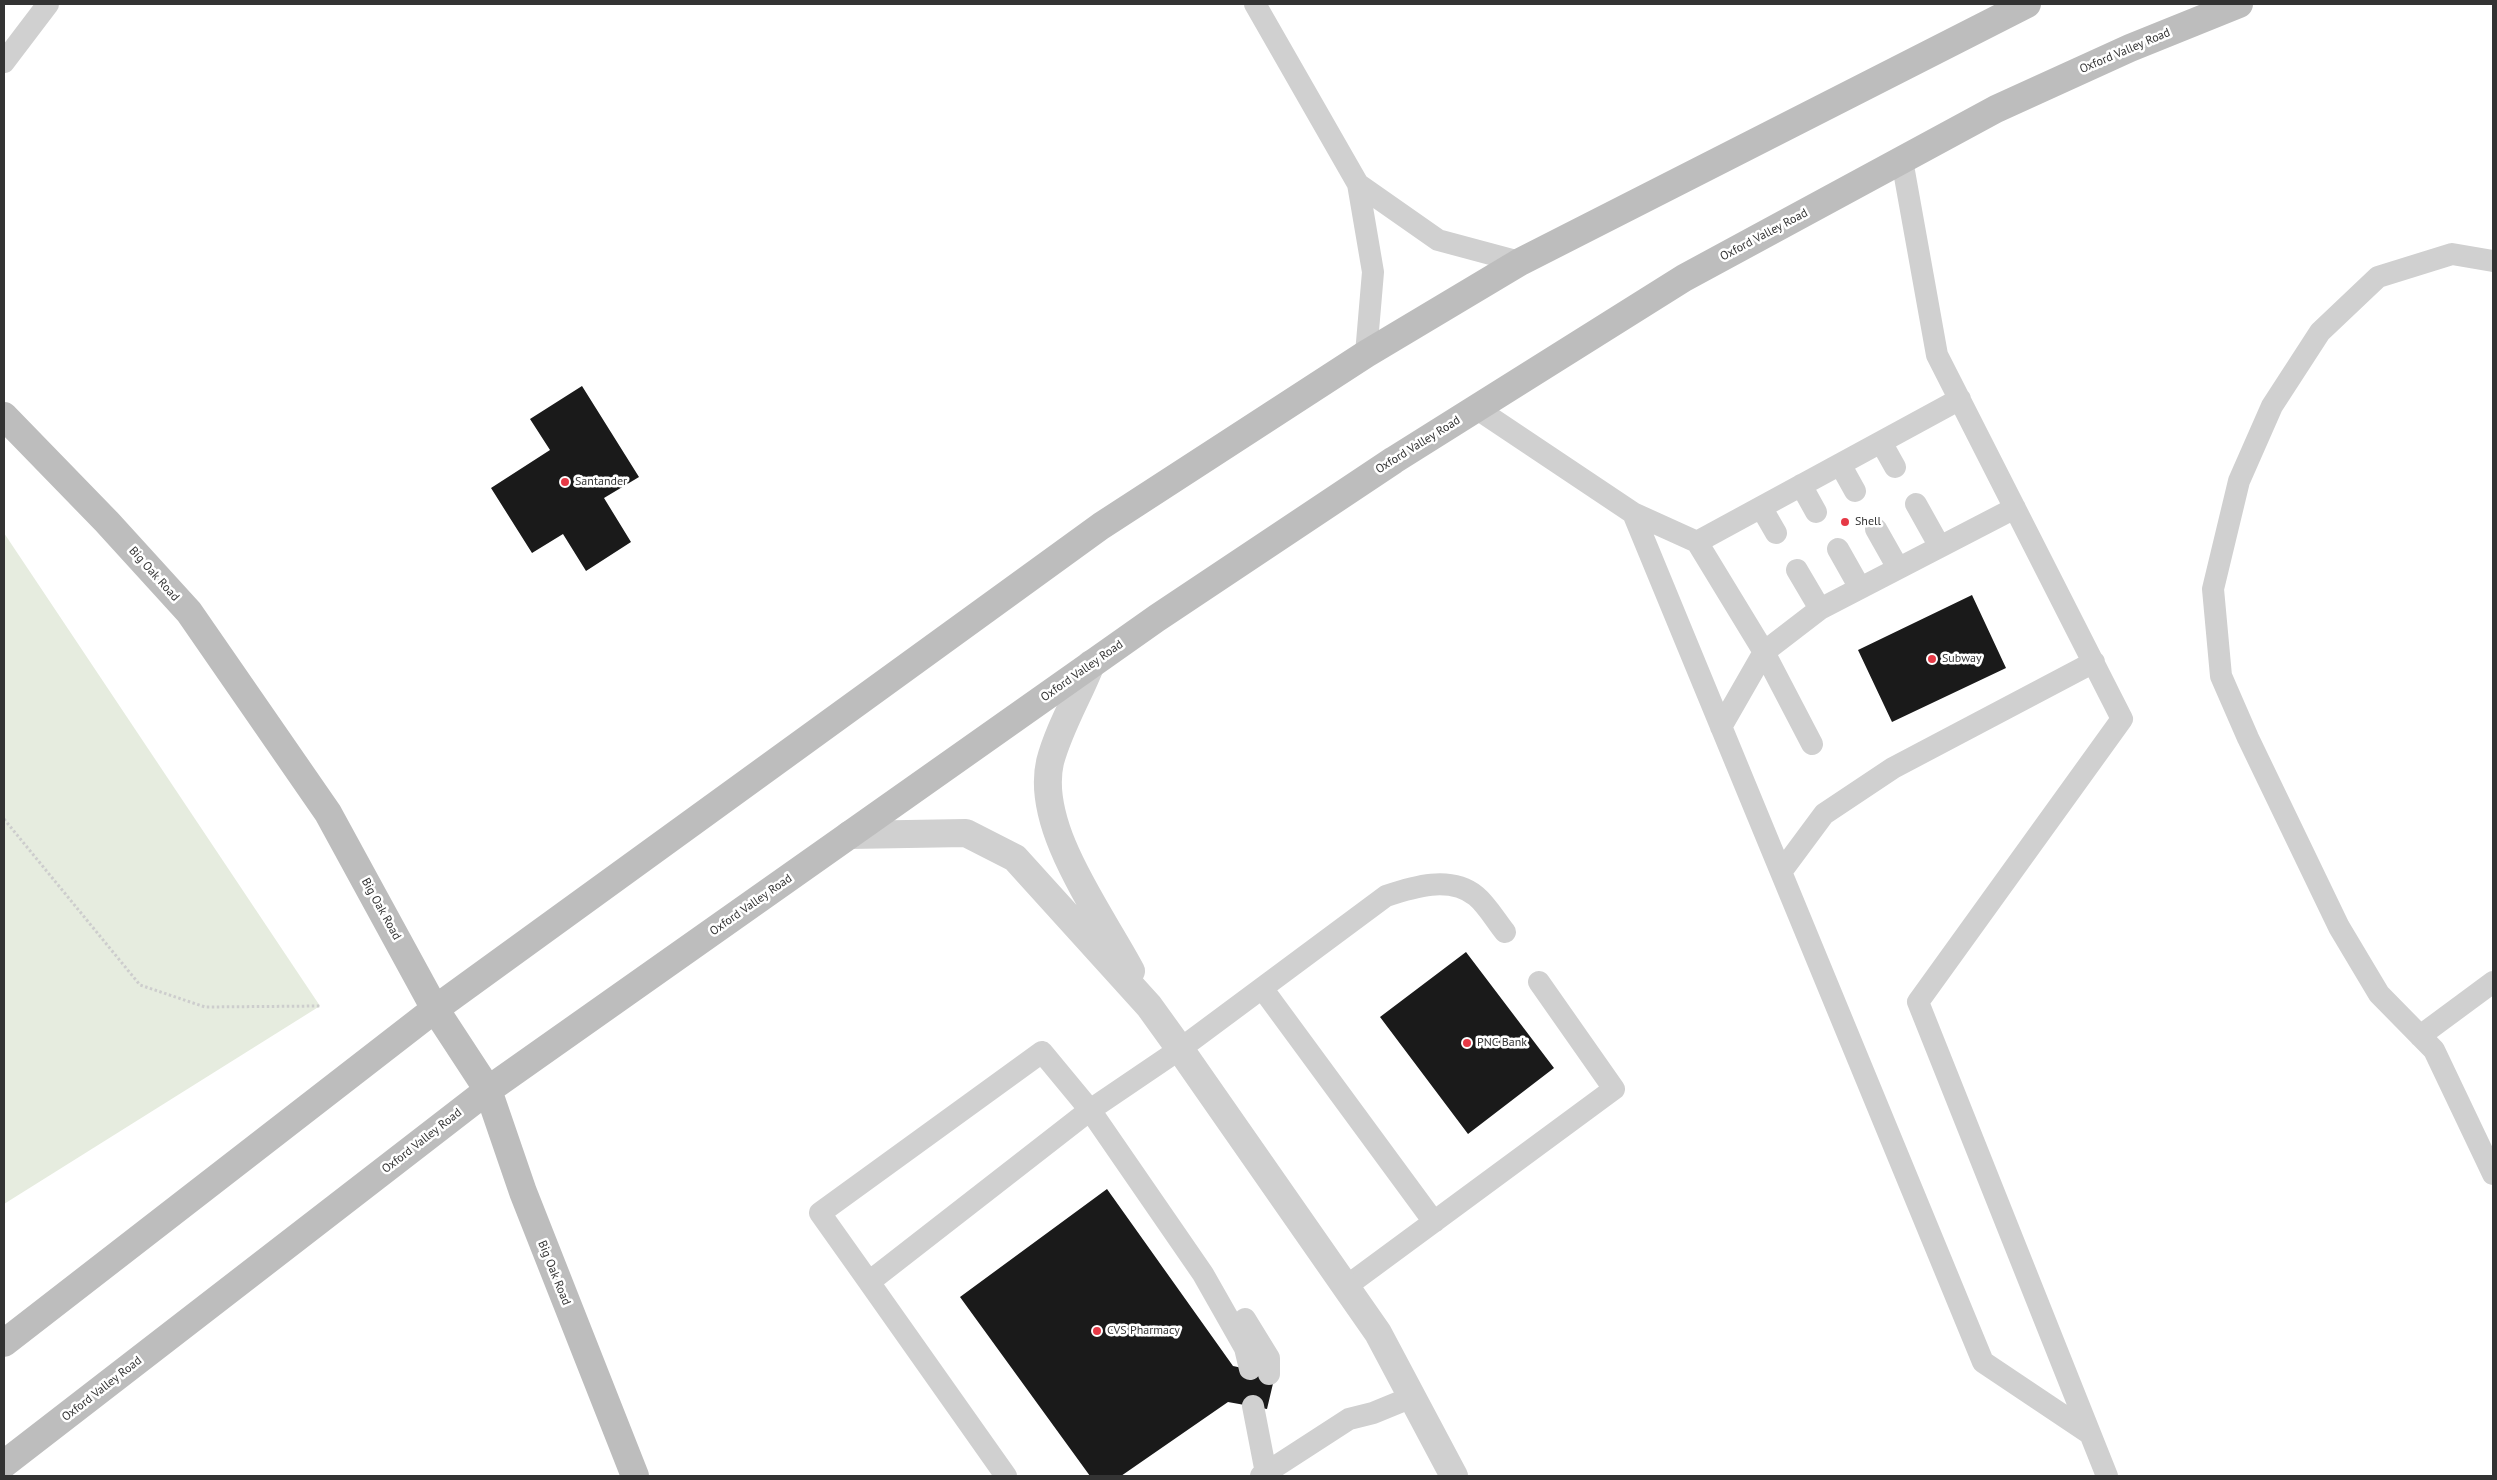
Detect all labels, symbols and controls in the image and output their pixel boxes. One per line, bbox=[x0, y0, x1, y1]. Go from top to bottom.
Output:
street label: Oxford Valley Road bbox=[2077, 25, 2173, 77]
street label: Oxford Valley Road bbox=[1718, 206, 1810, 264]
street label: Oxford Valley Road bbox=[1373, 413, 1463, 477]
place label: Santander bbox=[575, 475, 627, 489]
marker: Santander bbox=[559, 476, 571, 488]
place label: Shell bbox=[1855, 515, 1881, 529]
marker: Shell bbox=[1839, 516, 1851, 528]
street label: Big Oak Road bbox=[126, 544, 182, 604]
street label: Oxford Valley Road bbox=[1038, 637, 1126, 705]
place label: Subway bbox=[1942, 652, 1982, 666]
marker: Subway bbox=[1926, 653, 1938, 665]
street label: Oxford Valley Road bbox=[707, 871, 795, 939]
street label: Big Oak Road bbox=[358, 876, 404, 942]
place label: PNC Bank bbox=[1477, 1036, 1527, 1050]
marker: PNC Bank bbox=[1461, 1037, 1473, 1049]
street label: Oxford Valley Road bbox=[379, 1105, 465, 1177]
street label: Big Oak Road bbox=[535, 1239, 573, 1307]
place label: CVS Pharmacy bbox=[1107, 1324, 1180, 1338]
marker: CVS Pharmacy bbox=[1091, 1325, 1103, 1337]
street label: Oxford Valley Road bbox=[59, 1353, 145, 1425]

